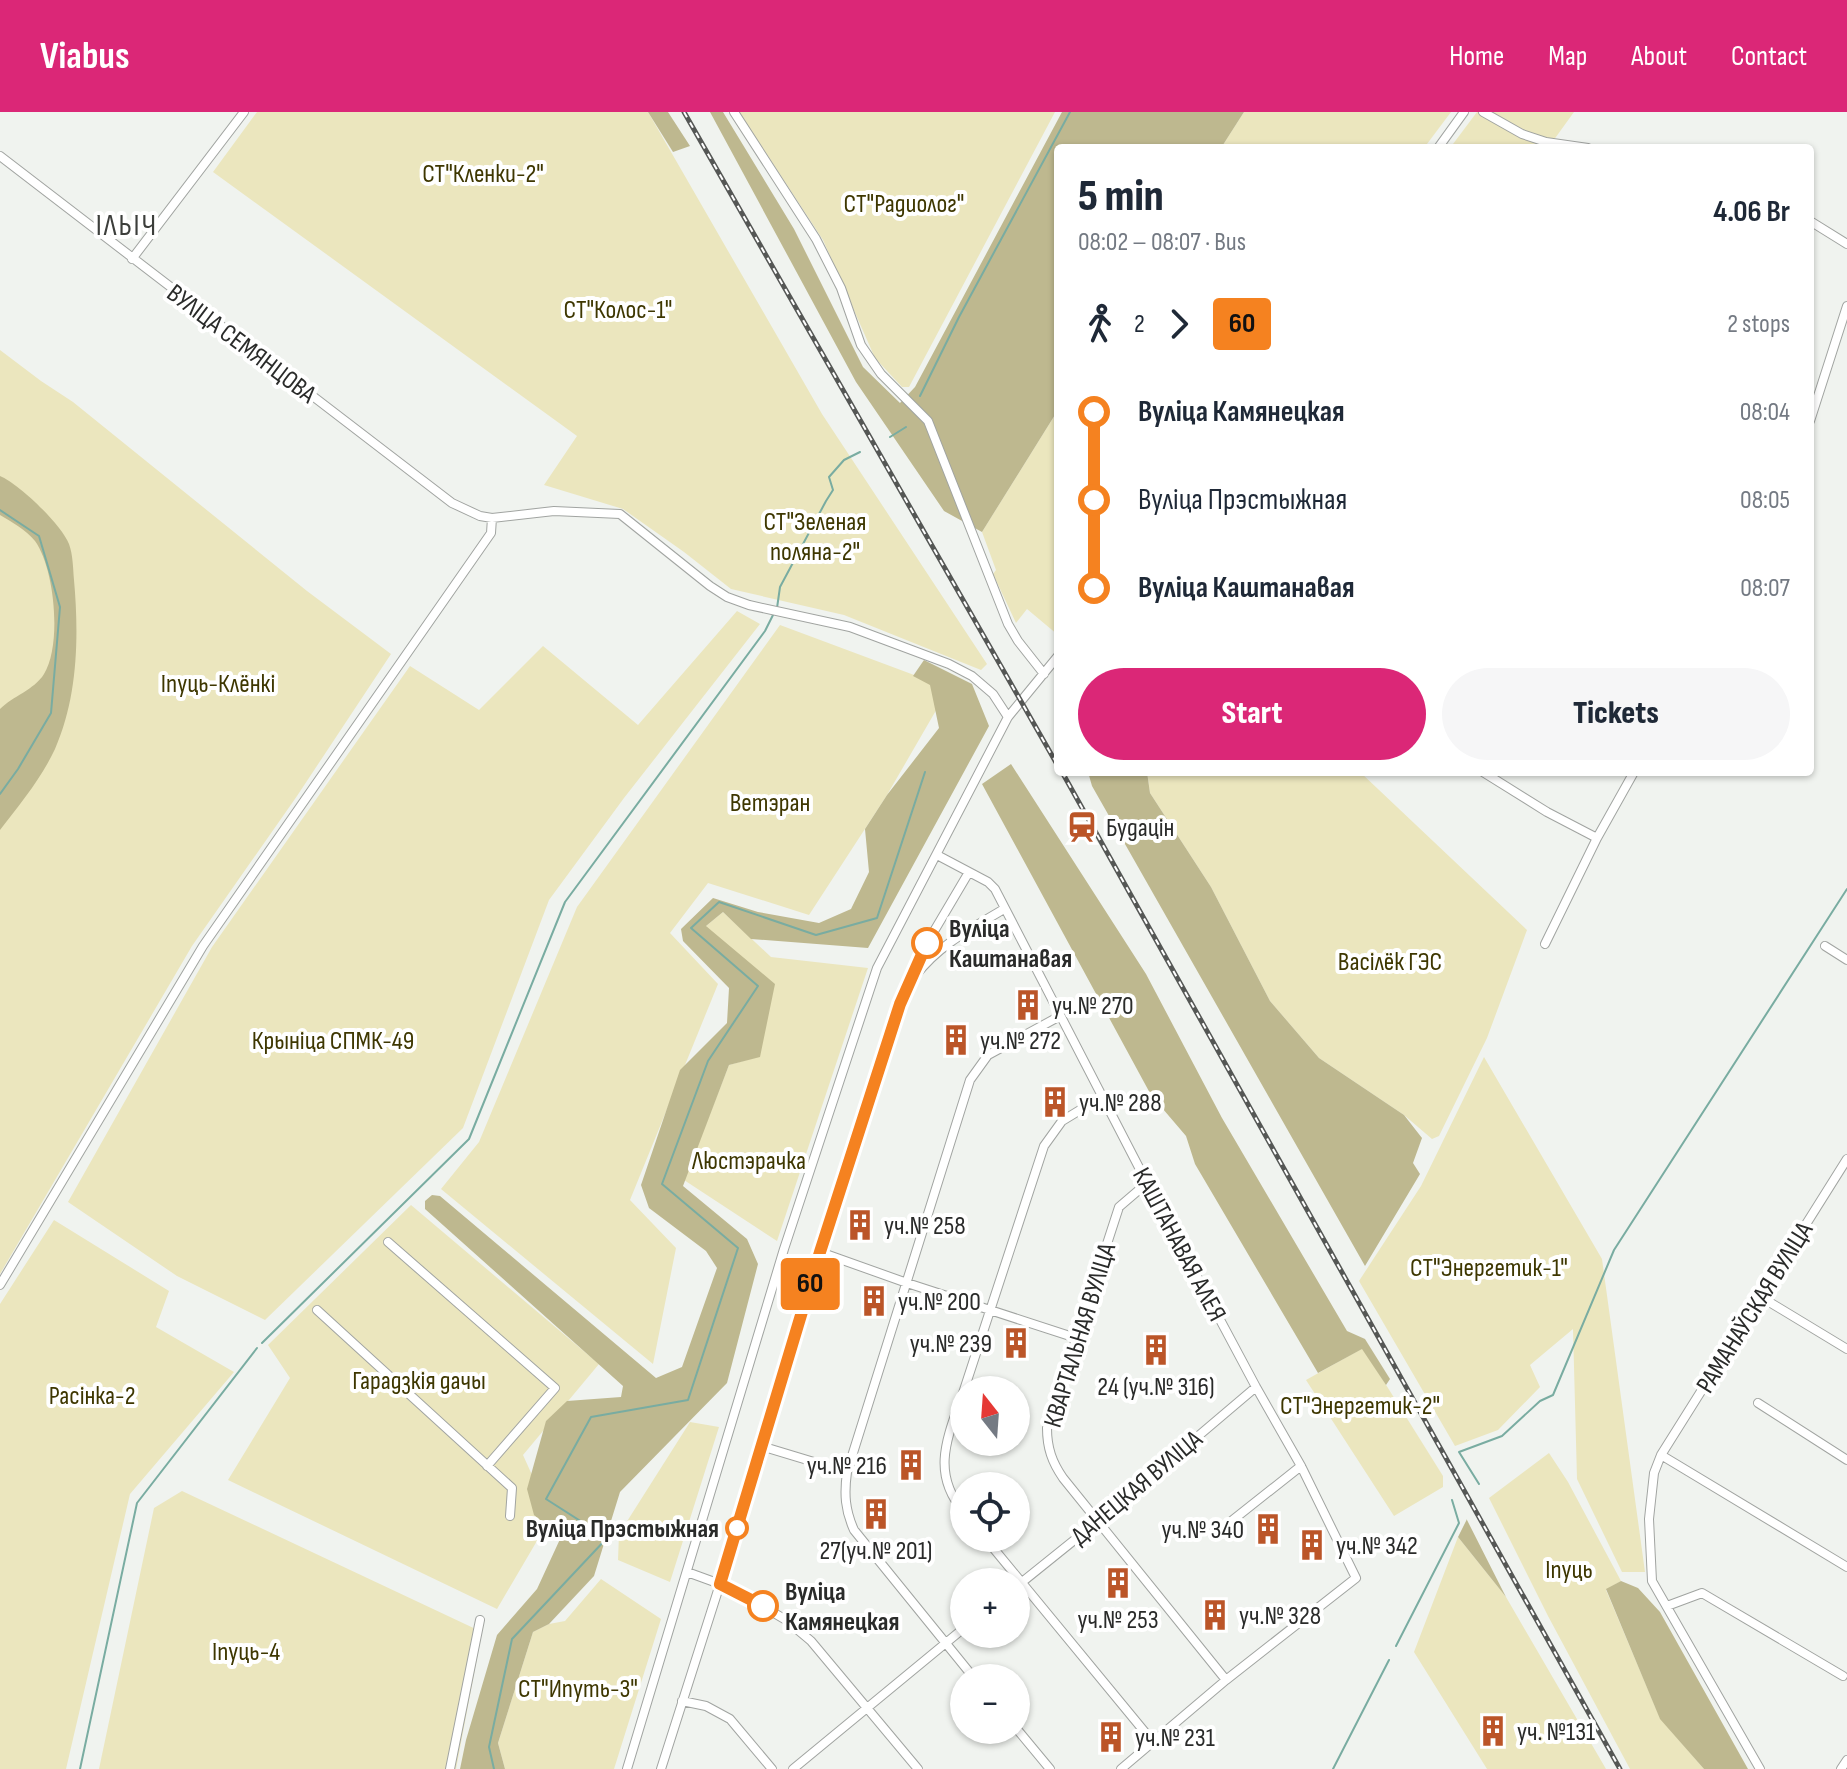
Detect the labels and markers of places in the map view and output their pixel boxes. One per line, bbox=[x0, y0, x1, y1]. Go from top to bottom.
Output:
station icon: Будацін bbox=[1065, 810, 1099, 844]
place label: Будацін bbox=[1106, 813, 1174, 844]
place label: Вуліца Каштанавая bbox=[949, 914, 1072, 975]
marker: Вуліца Каштанавая bbox=[912, 928, 942, 958]
building icon: уч.№ 270 bbox=[1011, 988, 1045, 1022]
place label: уч.№ 270 bbox=[1052, 991, 1134, 1022]
building icon: уч.№ 272 bbox=[939, 1023, 973, 1057]
place label: уч.№ 272 bbox=[980, 1026, 1061, 1057]
building icon: уч.№ 288 bbox=[1038, 1085, 1072, 1119]
place label: уч.№ 288 bbox=[1079, 1088, 1162, 1119]
building icon: уч.№ 258 bbox=[843, 1208, 877, 1242]
place label: уч.№ 258 bbox=[884, 1211, 966, 1242]
building icon: уч.№ 200 bbox=[857, 1284, 891, 1318]
place label: уч.№ 200 bbox=[898, 1287, 981, 1318]
building icon: уч.№ 239 bbox=[999, 1326, 1033, 1360]
place label: уч.№ 239 bbox=[910, 1329, 992, 1360]
building icon: 24 (уч.№ 316) bbox=[1139, 1333, 1173, 1367]
place label: 24 (уч.№ 316) bbox=[1097, 1372, 1215, 1403]
building icon: уч.№ 216 bbox=[894, 1448, 928, 1482]
place label: уч.№ 216 bbox=[807, 1451, 887, 1482]
building icon: 27(уч.№ 201) bbox=[859, 1497, 893, 1531]
building icon: уч.№ 340 bbox=[1251, 1512, 1285, 1546]
place label: Вуліца Прэстыжная bbox=[526, 1514, 719, 1545]
place label: уч.№ 340 bbox=[1162, 1515, 1244, 1546]
marker: Вуліца Прэстыжная bbox=[726, 1517, 748, 1539]
building icon: уч.№ 342 bbox=[1295, 1528, 1329, 1562]
place label: уч.№ 342 bbox=[1336, 1531, 1418, 1562]
place label: 27(уч.№ 201) bbox=[820, 1536, 932, 1567]
building icon: уч.№ 253 bbox=[1101, 1566, 1135, 1600]
place label: Вуліца Камянецкая bbox=[785, 1577, 899, 1638]
marker: Вуліца Камянецкая bbox=[748, 1591, 778, 1621]
building icon: уч.№ 328 bbox=[1198, 1598, 1232, 1632]
place label: уч.№ 328 bbox=[1239, 1601, 1321, 1632]
place label: уч.№ 253 bbox=[1077, 1605, 1159, 1636]
building icon: уч. №131 bbox=[1476, 1714, 1510, 1748]
place label: уч. №131 bbox=[1517, 1717, 1595, 1748]
building icon: уч.№ 231 bbox=[1094, 1720, 1128, 1754]
place label: уч.№ 231 bbox=[1135, 1723, 1215, 1754]

